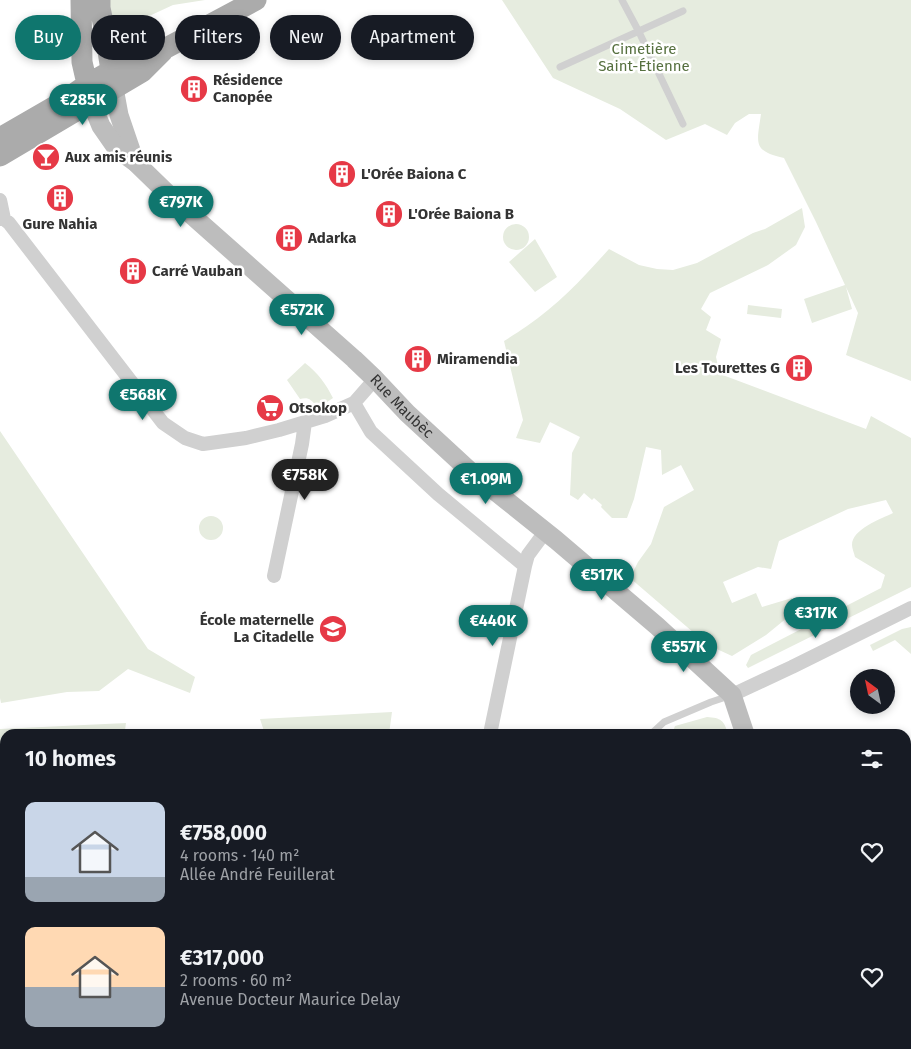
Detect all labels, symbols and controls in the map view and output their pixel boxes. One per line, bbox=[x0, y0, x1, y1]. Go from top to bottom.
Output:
chip: Buy bbox=[15, 15, 81, 60]
chip: Rent bbox=[91, 15, 165, 60]
chip: Filters bbox=[175, 15, 260, 60]
chip: New bbox=[270, 15, 341, 60]
chip: Apartment bbox=[351, 15, 474, 60]
park label: Cimetière Saint-Étienne bbox=[598, 40, 690, 75]
place label: Résidence Canopée bbox=[213, 71, 283, 106]
building icon: Résidence Canopée bbox=[179, 74, 209, 104]
pin: €285K bbox=[48, 84, 118, 126]
text: €285K bbox=[60, 90, 106, 109]
bar icon: Aux amis réunis bbox=[31, 142, 61, 172]
place label: Aux amis réunis bbox=[64, 148, 172, 166]
building icon: L'Orée Baiona C bbox=[327, 159, 357, 189]
place label: L'Orée Baiona C bbox=[361, 165, 467, 183]
building icon: Gure Nahia bbox=[45, 183, 75, 213]
pin: €797K bbox=[146, 186, 216, 228]
text: €797K bbox=[159, 192, 203, 211]
building icon: L'Orée Baiona B bbox=[374, 199, 404, 229]
place label: L'Orée Baiona B bbox=[408, 205, 514, 223]
place label: Gure Nahia bbox=[23, 215, 97, 233]
building icon: Adarka bbox=[274, 223, 304, 253]
place label: Adarka bbox=[307, 229, 356, 247]
building icon: Carré Vauban bbox=[118, 256, 148, 286]
place label: Carré Vauban bbox=[152, 262, 243, 280]
pin: €572K bbox=[267, 294, 337, 336]
text: €572K bbox=[280, 300, 324, 319]
building icon: Miramendia bbox=[403, 344, 433, 374]
place label: Miramendia bbox=[437, 350, 518, 368]
building icon: Les Tourettes G bbox=[784, 353, 814, 383]
place label: Les Tourettes G bbox=[675, 359, 780, 377]
street label: Rue Maubèc bbox=[366, 370, 437, 442]
pin: €568K bbox=[108, 378, 178, 421]
text: €568K bbox=[120, 385, 166, 404]
supermarket icon: Otsokop bbox=[255, 393, 285, 423]
place label: Otsokop bbox=[289, 399, 347, 417]
pin: €758K bbox=[270, 458, 340, 501]
pin: €1.09M bbox=[445, 462, 527, 505]
text: €758K bbox=[283, 465, 327, 484]
text: €1.09M bbox=[461, 469, 511, 488]
pin: €517K bbox=[567, 558, 637, 601]
text: €517K bbox=[581, 565, 623, 584]
pin: €317K bbox=[781, 596, 851, 639]
text: €317K bbox=[795, 603, 837, 622]
pin: €440K bbox=[458, 604, 528, 647]
place label: École maternelle La Citadelle bbox=[200, 611, 314, 646]
text: €440K bbox=[470, 611, 516, 630]
school or university icon: École maternelle La Citadelle bbox=[318, 614, 348, 644]
pin: €557K bbox=[649, 630, 719, 673]
text: €557K bbox=[662, 637, 706, 656]
north arrow bbox=[850, 669, 895, 714]
map controls bbox=[850, 669, 895, 714]
icon: filters bbox=[858, 745, 886, 773]
text: 10 homes bbox=[25, 746, 116, 772]
text: €758,000 bbox=[180, 820, 267, 846]
icon: home bbox=[65, 822, 125, 882]
icon: heart bbox=[858, 838, 886, 866]
text: 4 rooms · 140 m² bbox=[180, 846, 299, 865]
text: Allée André Feuillerat bbox=[180, 865, 335, 884]
text: €317,000 bbox=[180, 945, 264, 971]
icon: home bbox=[65, 947, 125, 1007]
icon: heart bbox=[858, 963, 886, 991]
text: 2 rooms · 60 m² bbox=[180, 971, 292, 990]
text: Avenue Docteur Maurice Delay bbox=[180, 990, 400, 1009]

